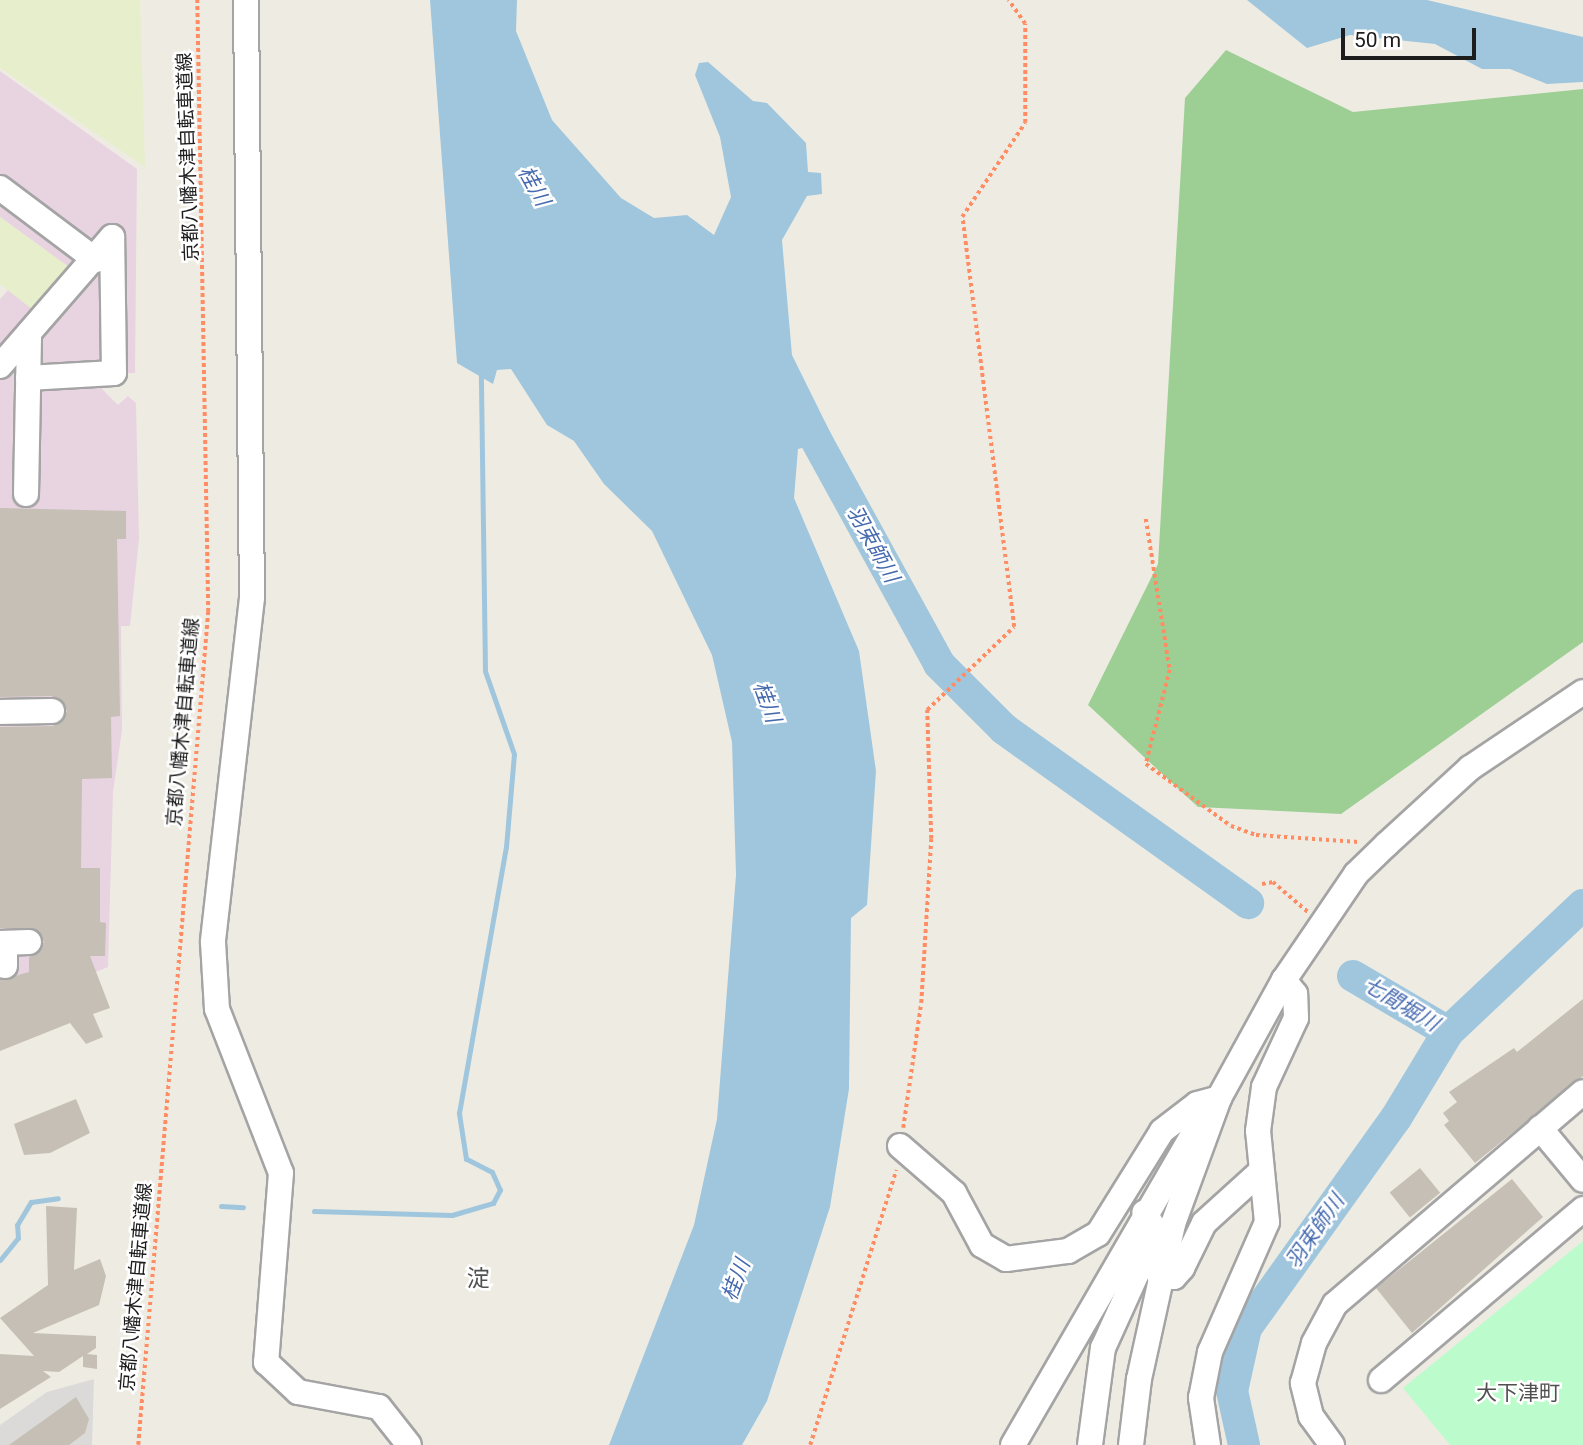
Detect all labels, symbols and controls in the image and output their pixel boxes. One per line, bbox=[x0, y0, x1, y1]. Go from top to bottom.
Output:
scale bar bbox=[1345, 14, 1480, 58]
text: 50 m bbox=[1354, 28, 1401, 52]
street label: 京都八幡木津自転車道線 bbox=[173, 52, 203, 262]
water label: 桂川 bbox=[513, 162, 555, 210]
water label: 羽束師川 bbox=[842, 501, 904, 587]
street label: 京都八幡木津自転車道線 bbox=[163, 617, 203, 827]
water label: 桂川 bbox=[748, 678, 786, 726]
water label: 七間堀川 bbox=[1359, 972, 1443, 1036]
street label: 京都八幡木津自転車道線 bbox=[116, 1182, 156, 1392]
water label: 羽束師川 bbox=[1281, 1189, 1349, 1273]
water label: 桂川 bbox=[717, 1256, 755, 1304]
district label: 淀 bbox=[467, 1265, 489, 1293]
district label: 大下津町 bbox=[1476, 1380, 1560, 1406]

